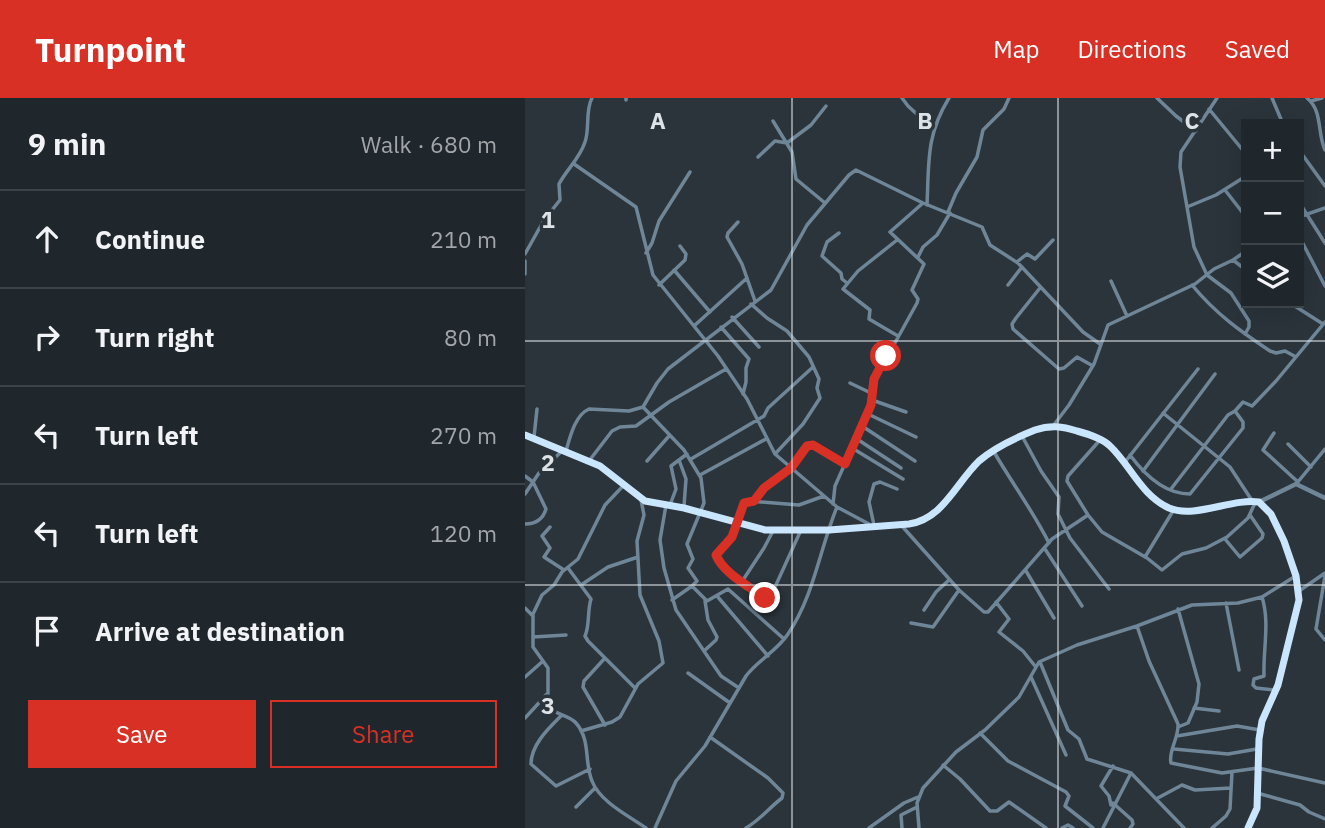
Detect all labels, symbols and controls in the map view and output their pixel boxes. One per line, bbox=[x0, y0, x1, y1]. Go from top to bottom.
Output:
text: Turnpoint bbox=[35, 28, 186, 71]
text: Map bbox=[993, 33, 1039, 65]
text: Directions bbox=[1077, 33, 1187, 65]
text: Saved bbox=[1225, 33, 1290, 65]
text: A bbox=[650, 105, 666, 135]
text: B bbox=[917, 105, 933, 135]
text: C bbox=[1185, 105, 1200, 135]
map controls bbox=[1241, 119, 1304, 308]
button: + bbox=[1241, 119, 1304, 182]
text: 9 min bbox=[28, 124, 106, 163]
text: Walk · 680 m bbox=[361, 129, 497, 159]
button: − bbox=[1241, 182, 1304, 245]
text: 1 bbox=[541, 204, 555, 234]
icon: ahead bbox=[28, 220, 66, 258]
text: Continue bbox=[95, 222, 205, 256]
text: 210 m bbox=[430, 224, 497, 254]
button: layers bbox=[1241, 245, 1304, 308]
icon: right bbox=[28, 318, 66, 356]
text: Turn right bbox=[95, 320, 214, 354]
text: 80 m bbox=[444, 322, 497, 352]
route start bbox=[870, 340, 901, 371]
icon: left bbox=[28, 416, 66, 454]
text: Turn left bbox=[95, 418, 198, 452]
text: 270 m bbox=[430, 420, 497, 450]
text: 2 bbox=[541, 447, 555, 477]
icon: left bbox=[28, 514, 66, 552]
text: Turn left bbox=[95, 516, 198, 550]
text: 120 m bbox=[430, 518, 497, 548]
route end bbox=[749, 582, 780, 613]
icon: arrive bbox=[28, 612, 66, 650]
text: Arrive at destination bbox=[95, 614, 345, 648]
text: 3 bbox=[541, 690, 555, 720]
button: Save bbox=[28, 700, 256, 768]
button: Share bbox=[270, 700, 497, 768]

